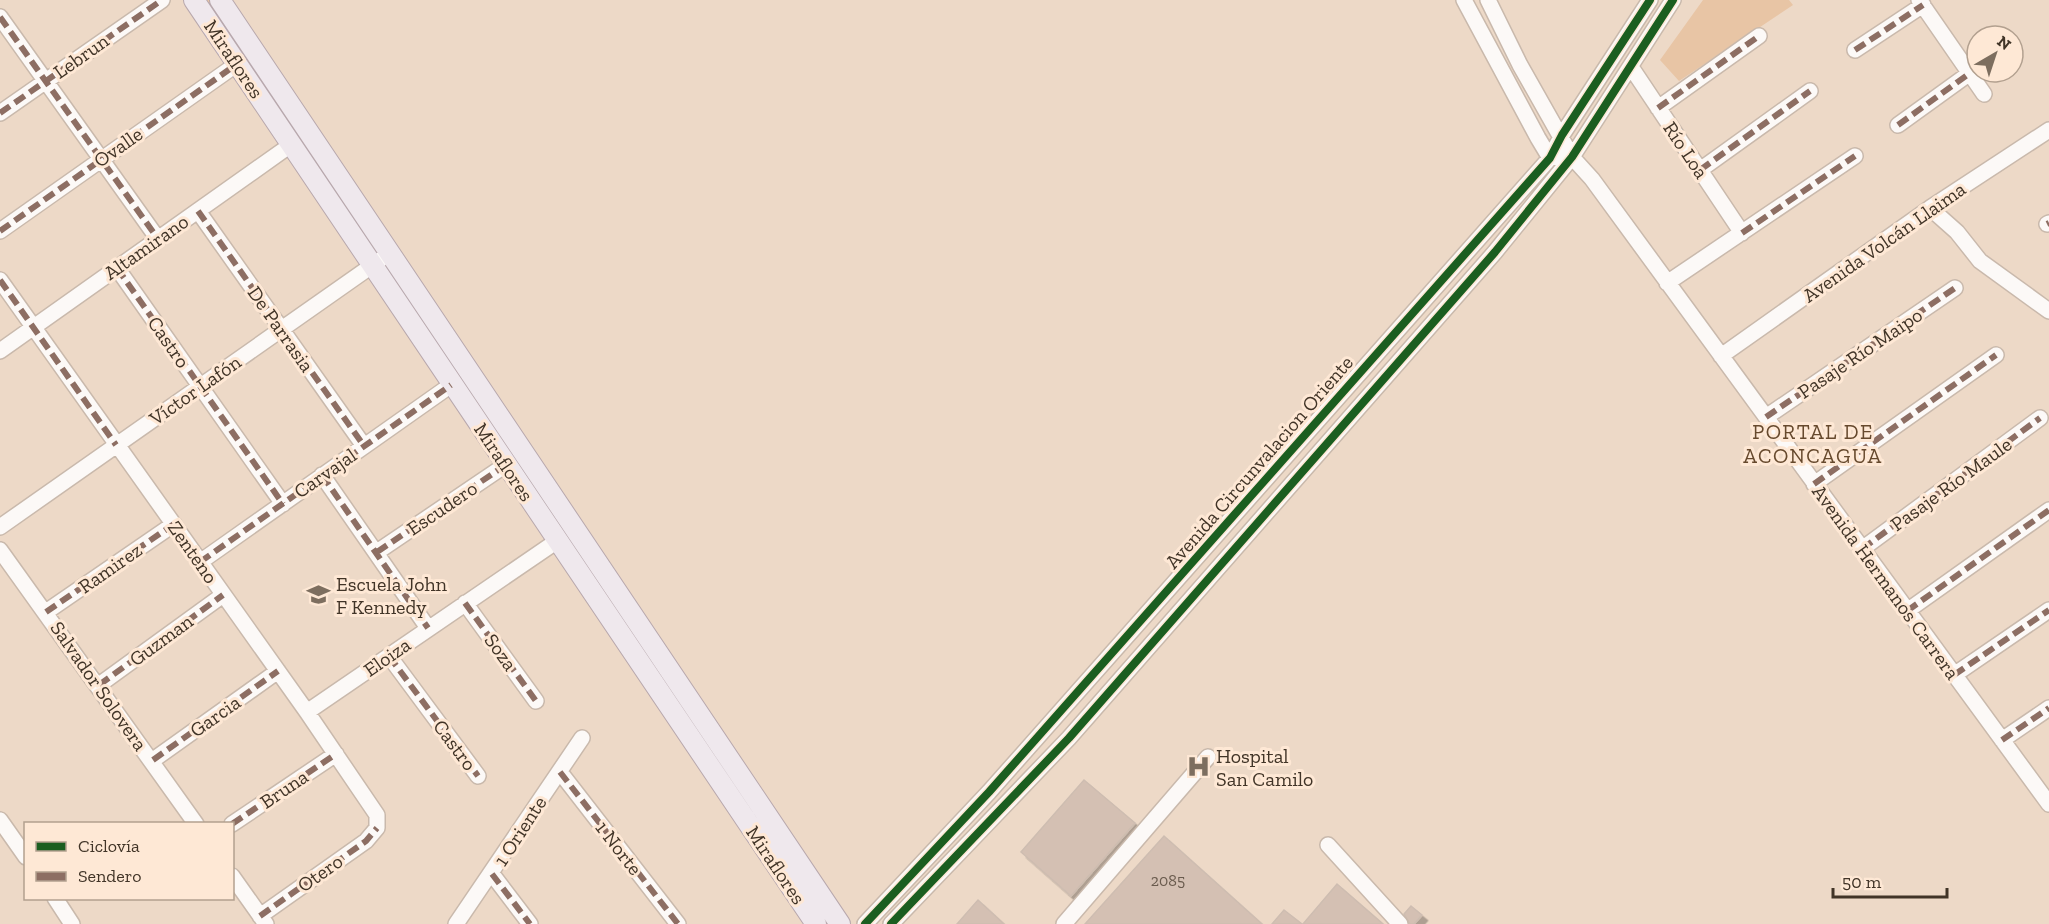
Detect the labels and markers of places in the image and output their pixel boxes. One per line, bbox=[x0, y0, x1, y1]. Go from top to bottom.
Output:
place label: Escuela John F Kennedy bbox=[336, 572, 448, 619]
school or university icon: Escuela John F Kennedy bbox=[305, 582, 331, 608]
place label: Hospital San Camilo bbox=[1216, 744, 1313, 791]
hospital icon: Hospital San Camilo bbox=[1185, 754, 1211, 780]

